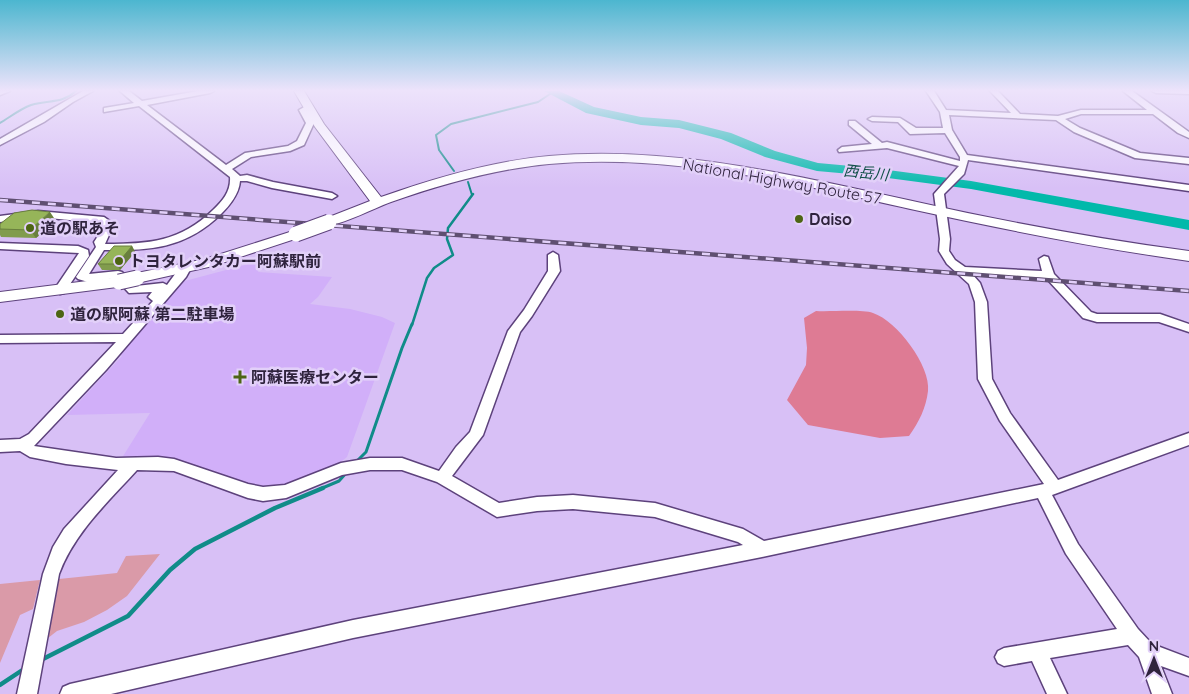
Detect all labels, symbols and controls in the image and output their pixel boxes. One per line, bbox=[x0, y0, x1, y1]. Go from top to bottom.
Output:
street label: National Highway Route 57 bbox=[681, 154, 883, 208]
water label: 西岳川 bbox=[843, 161, 891, 185]
place label: Daiso bbox=[809, 209, 852, 229]
marker: Daiso bbox=[793, 213, 805, 225]
place label: 道の駅あそ bbox=[40, 218, 120, 238]
marker: 道の駅あそ bbox=[24, 222, 36, 234]
place label: トヨタレンタカー阿蘇駅前 bbox=[129, 251, 321, 271]
marker: トヨタレンタカー阿蘇駅前 bbox=[113, 255, 125, 267]
place label: 道の駅阿蘇 第二駐車場 bbox=[70, 304, 234, 324]
marker: 道の駅阿蘇 第二駐車場 bbox=[54, 308, 66, 320]
place label: 阿蘇医療センター bbox=[251, 367, 379, 387]
marker: 阿蘇医療センター bbox=[233, 370, 247, 384]
north arrow bbox=[1129, 634, 1179, 684]
text: N bbox=[1149, 637, 1159, 655]

